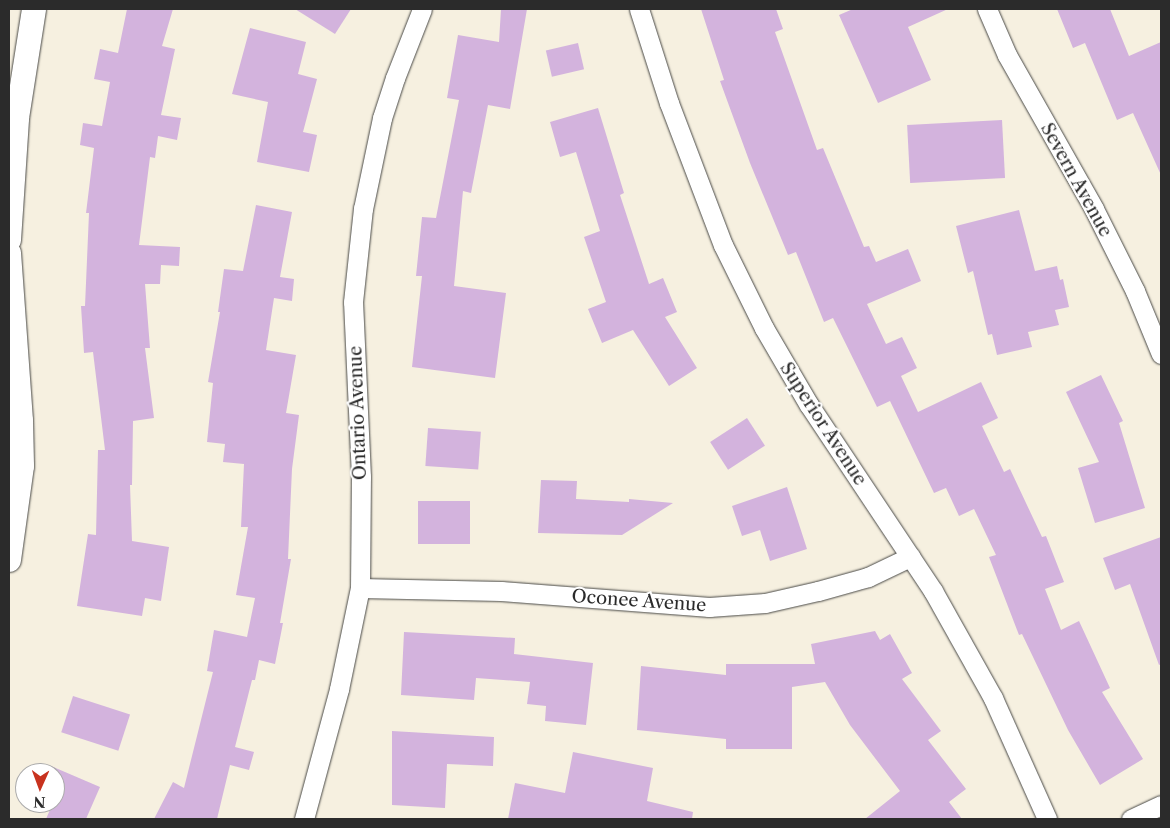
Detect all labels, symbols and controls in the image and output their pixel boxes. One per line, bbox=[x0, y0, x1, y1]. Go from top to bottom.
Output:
street label: Severn Avenue bbox=[1036, 119, 1116, 241]
street label: Ontario Avenue bbox=[345, 345, 371, 481]
street label: Superior Avenue bbox=[775, 358, 871, 490]
street label: Oconee Avenue bbox=[571, 585, 707, 617]
north arrow bbox=[15, 763, 65, 813]
text: N bbox=[33, 793, 46, 811]

